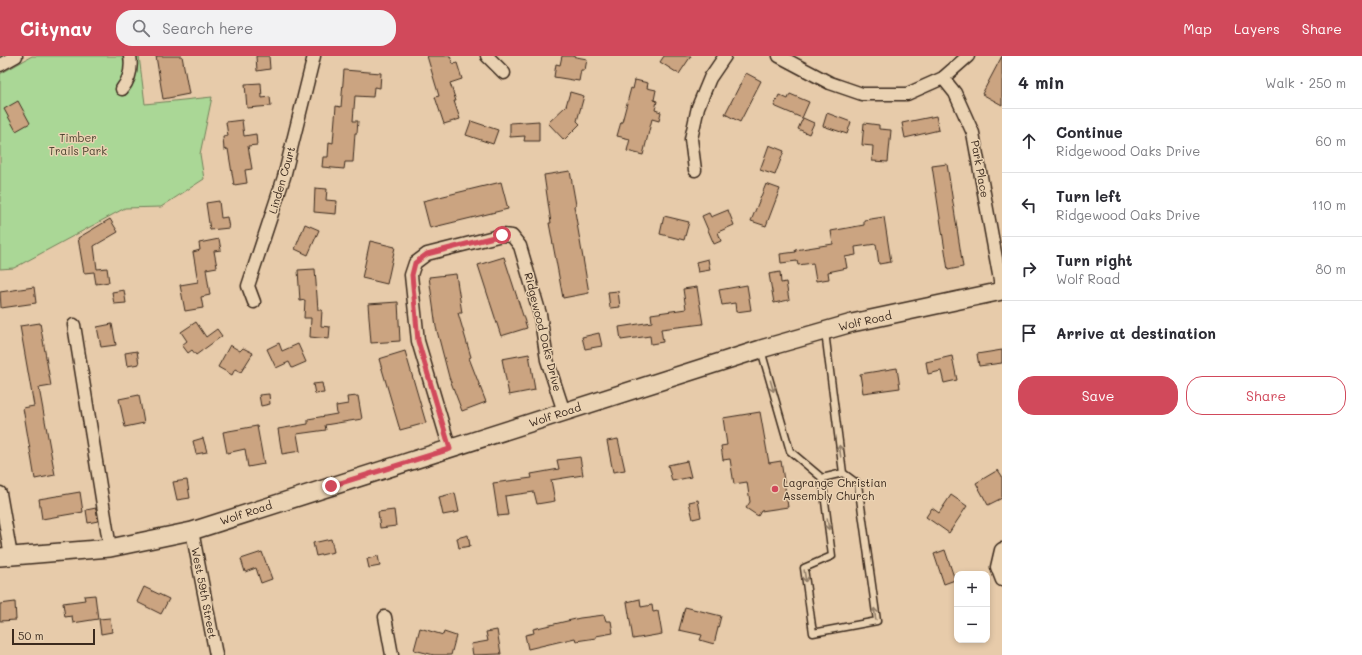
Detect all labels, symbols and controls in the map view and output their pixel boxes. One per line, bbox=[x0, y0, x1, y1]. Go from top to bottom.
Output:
search box bbox=[116, 10, 396, 46]
text: Citynav bbox=[20, 16, 92, 41]
icon: search bbox=[130, 17, 152, 39]
text: Search here bbox=[162, 18, 253, 38]
text: Map bbox=[1183, 19, 1212, 38]
text: Layers bbox=[1234, 19, 1280, 38]
text: Share bbox=[1302, 19, 1342, 38]
text: 4 min bbox=[1018, 71, 1064, 93]
text: Walk · 250 m bbox=[1265, 74, 1346, 91]
text: Continue bbox=[1056, 122, 1123, 142]
park label: Timber Trails Park bbox=[49, 130, 107, 158]
icon: ahead bbox=[1018, 130, 1040, 152]
text: 60 m bbox=[1316, 132, 1346, 149]
street label: Park Place bbox=[968, 139, 993, 199]
text: Ridgewood Oaks Drive bbox=[1056, 142, 1200, 159]
street label: Linden Court bbox=[265, 144, 298, 215]
text: Turn left bbox=[1056, 186, 1121, 206]
icon: left bbox=[1018, 194, 1040, 216]
text: 110 m bbox=[1312, 196, 1346, 213]
text: Ridgewood Oaks Drive bbox=[1056, 206, 1200, 223]
route start bbox=[493, 226, 511, 244]
text: Turn right bbox=[1056, 250, 1133, 270]
icon: right bbox=[1018, 258, 1040, 280]
text: 80 m bbox=[1316, 260, 1346, 277]
text: Wolf Road bbox=[1056, 270, 1120, 287]
street label: Ridgewood Oaks Drive bbox=[521, 271, 566, 393]
street label: Wolf Road bbox=[837, 307, 893, 334]
icon: arrive bbox=[1018, 322, 1040, 344]
text: Arrive at destination bbox=[1056, 323, 1216, 343]
button: Save bbox=[1018, 376, 1178, 415]
button: Share bbox=[1186, 376, 1346, 415]
one-way arrow bbox=[768, 379, 776, 392]
street label: Wolf Road bbox=[527, 399, 583, 430]
one-way arrow bbox=[836, 445, 844, 458]
place label: Lagrange Christian Assembly Church bbox=[783, 475, 887, 503]
route end bbox=[322, 477, 340, 495]
marker: Lagrange Christian Assembly Church bbox=[770, 484, 780, 494]
street label: Wolf Road bbox=[218, 497, 274, 528]
one-way arrow bbox=[824, 517, 832, 530]
street label: West 59th Street bbox=[188, 546, 221, 640]
one-way arrow bbox=[801, 569, 809, 582]
map controls bbox=[954, 571, 990, 643]
button: + bbox=[954, 571, 990, 607]
button: − bbox=[954, 607, 990, 643]
one-way arrow bbox=[872, 608, 879, 621]
scale bar bbox=[12, 627, 95, 646]
text: 50 m bbox=[18, 628, 44, 643]

